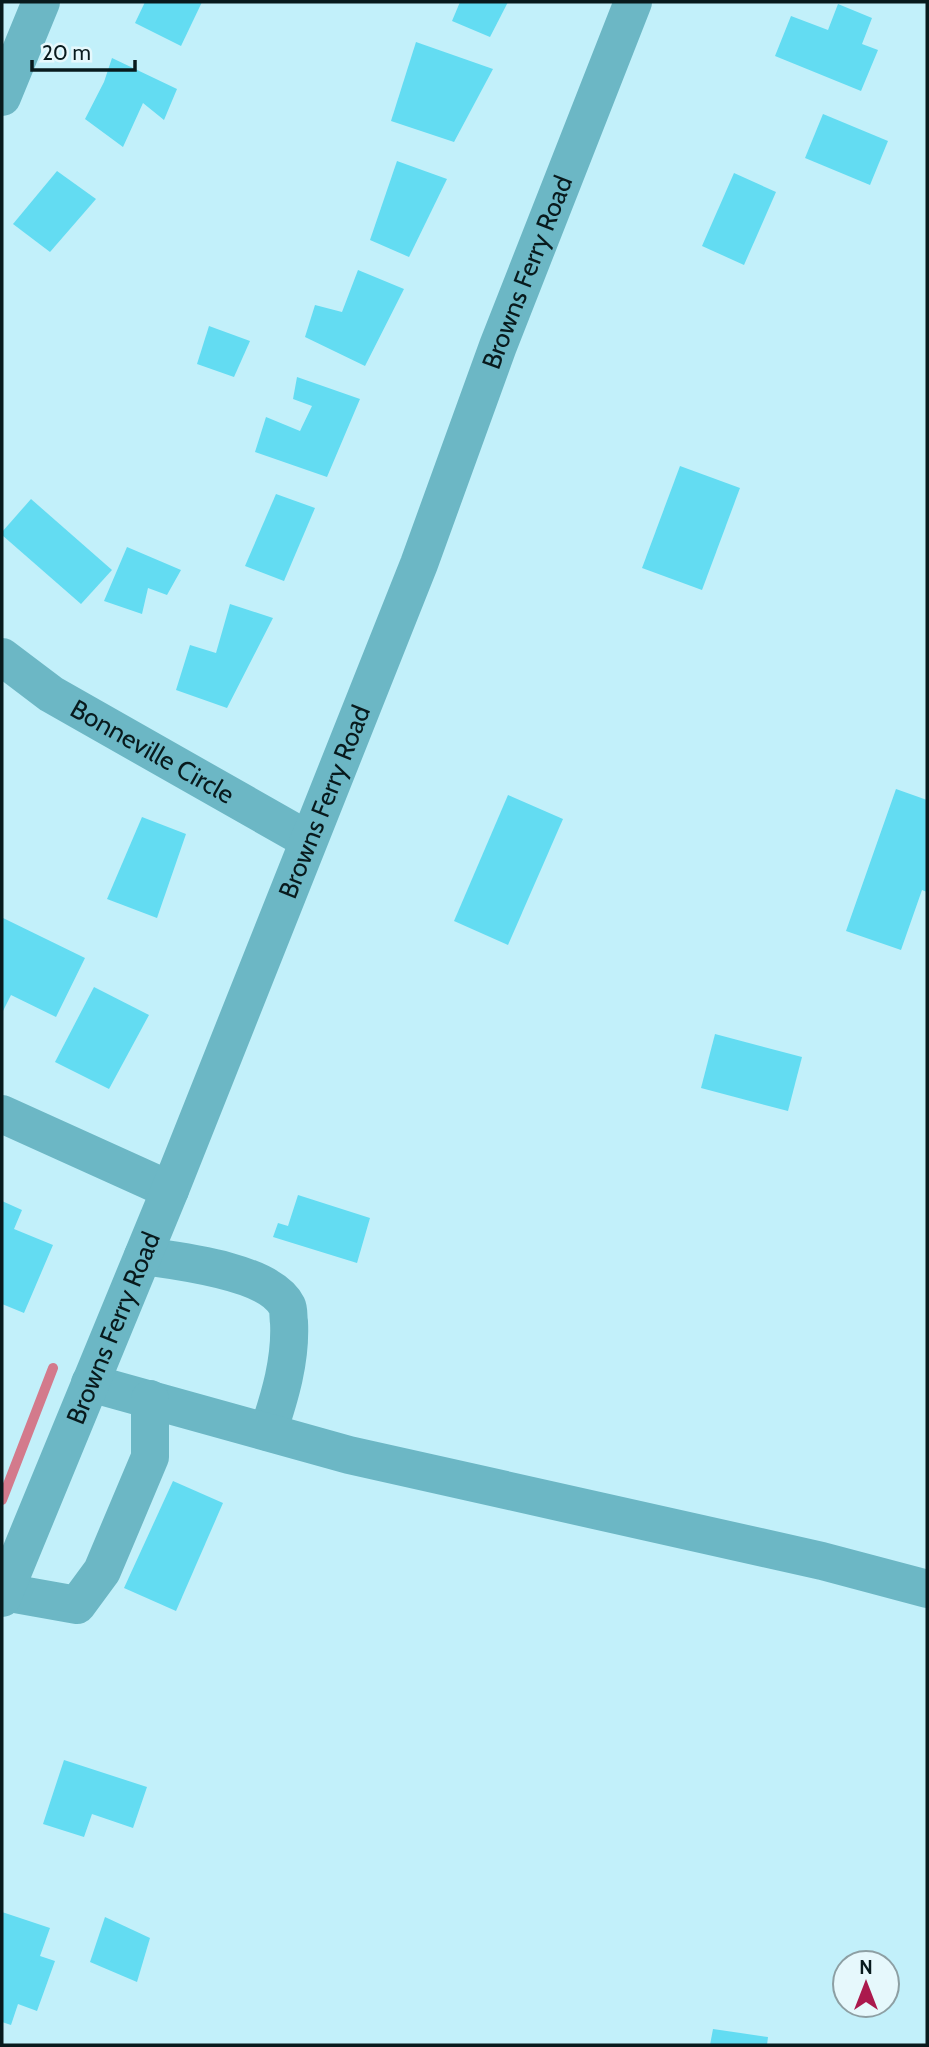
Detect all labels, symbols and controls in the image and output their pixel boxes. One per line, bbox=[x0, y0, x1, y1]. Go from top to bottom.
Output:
scale bar bbox=[32, 28, 135, 72]
text: 20 m bbox=[42, 40, 91, 65]
street label: Browns Ferry Road bbox=[475, 171, 579, 373]
street label: Bonneville Circle bbox=[65, 692, 240, 811]
street label: Browns Ferry Road bbox=[272, 701, 377, 903]
street label: Browns Ferry Road bbox=[59, 1227, 167, 1429]
north arrow bbox=[831, 1949, 901, 2019]
text: N bbox=[859, 1956, 873, 1979]

